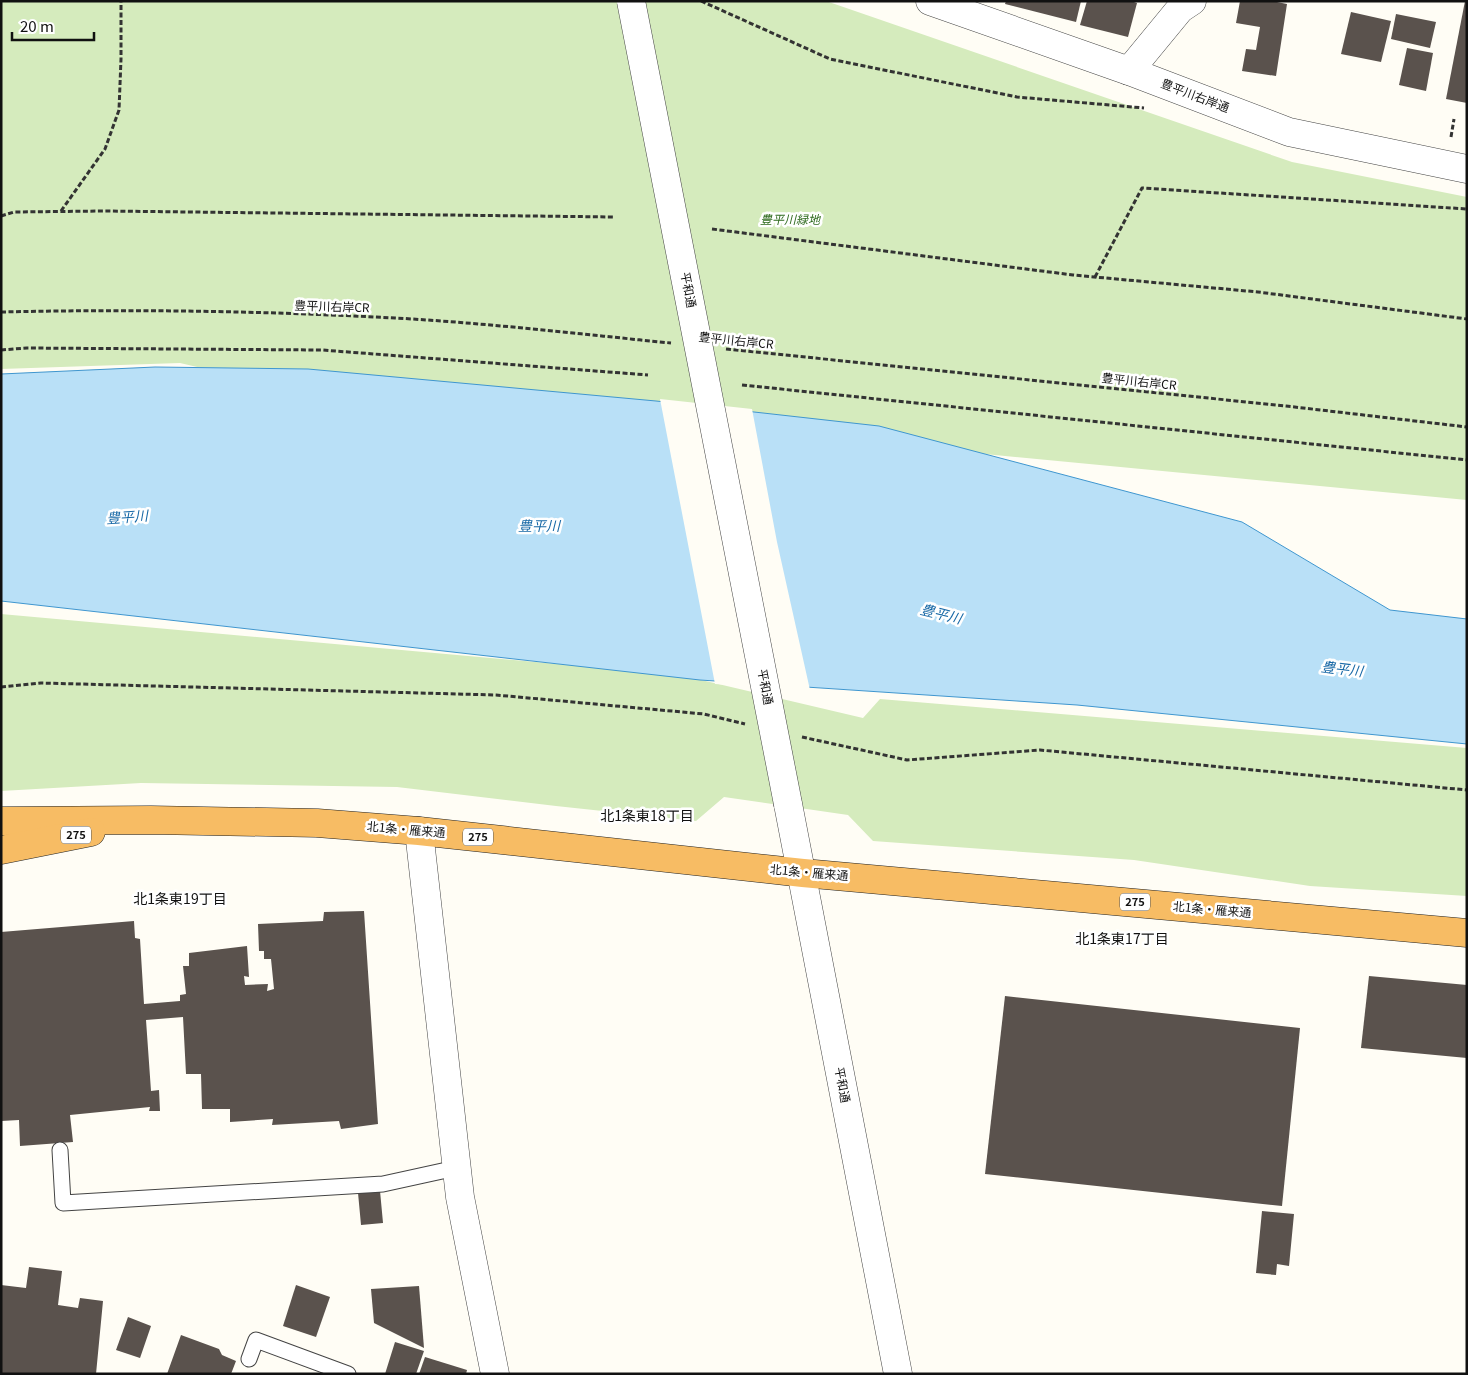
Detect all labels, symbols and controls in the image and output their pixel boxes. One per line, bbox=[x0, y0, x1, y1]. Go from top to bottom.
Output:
scale bar bbox=[12, 10, 95, 42]
text: 20 m bbox=[20, 15, 54, 36]
street label: 豊平川右岸通 bbox=[1159, 74, 1232, 115]
park label: 豊平川緑地 bbox=[760, 210, 822, 227]
street label: 平和通 bbox=[678, 270, 701, 309]
street label: 豊平川右岸CR bbox=[294, 296, 370, 315]
street label: 豊平川右岸CR bbox=[698, 327, 775, 352]
street label: 豊平川右岸CR bbox=[1101, 368, 1178, 393]
water label: 豊平川 bbox=[105, 504, 151, 527]
water label: 豊平川 bbox=[518, 515, 562, 535]
water label: 豊平川 bbox=[918, 598, 966, 628]
water label: 豊平川 bbox=[1320, 656, 1366, 681]
street label: 平和通 bbox=[755, 667, 778, 706]
district label: 北1条東18丁目 bbox=[600, 805, 694, 825]
street label: 北1条・雁来通 bbox=[366, 817, 446, 840]
road number: 275 bbox=[61, 826, 91, 844]
road number: 275 bbox=[463, 829, 493, 846]
street label: 北1条・雁来通 bbox=[769, 860, 849, 883]
district label: 北1条東19丁目 bbox=[133, 888, 227, 908]
road number: 275 bbox=[1120, 894, 1150, 910]
street label: 北1条・雁来通 bbox=[1172, 897, 1252, 920]
district label: 北1条東17丁目 bbox=[1075, 928, 1169, 948]
street label: 平和通 bbox=[832, 1065, 855, 1104]

